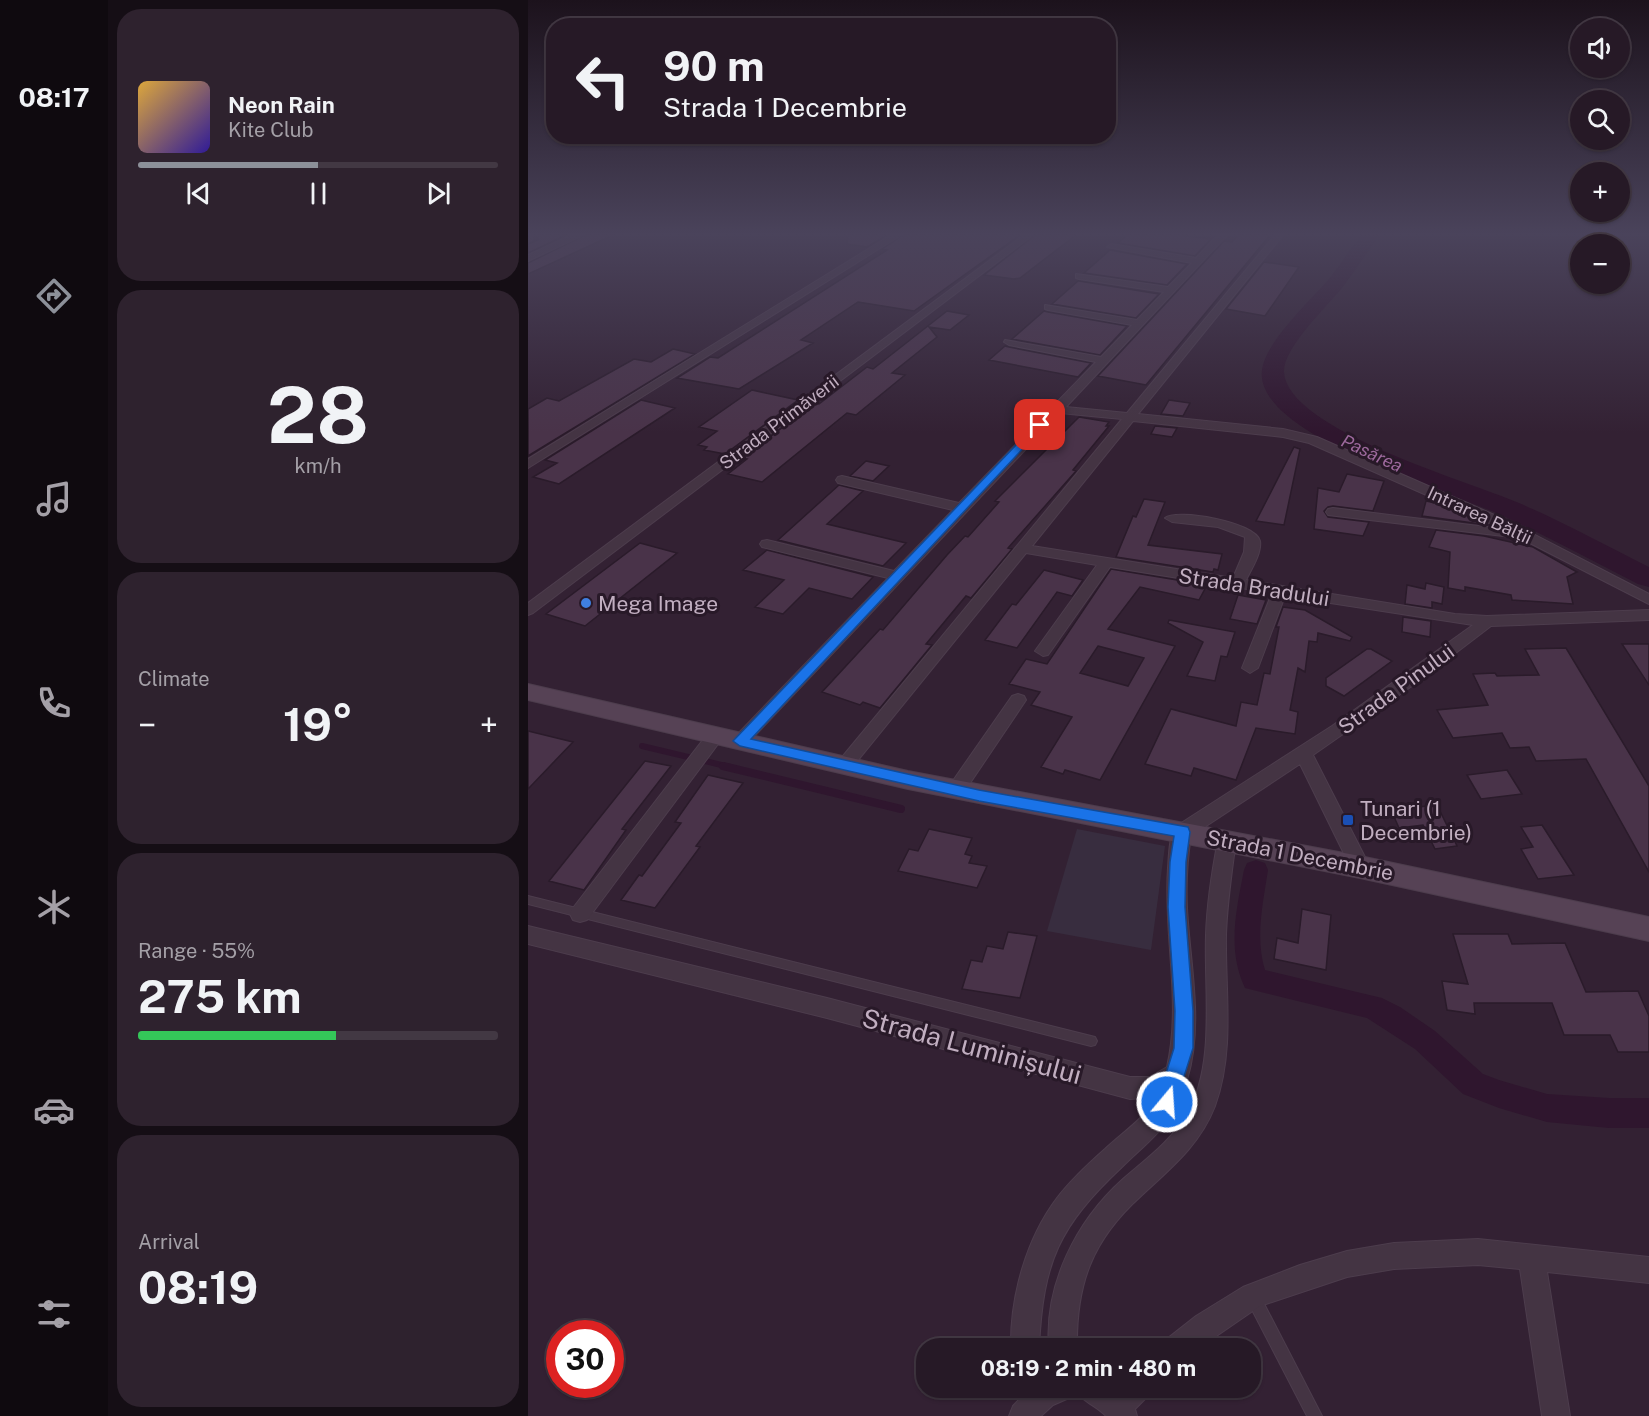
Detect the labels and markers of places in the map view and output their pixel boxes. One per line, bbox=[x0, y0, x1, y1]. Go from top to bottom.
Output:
pin bbox=[1014, 399, 1065, 450]
place label: Mega Image bbox=[598, 591, 718, 616]
marker: Mega Image bbox=[579, 596, 593, 610]
place label: Tunari (1 Decembrie) bbox=[1360, 796, 1472, 845]
marker: Tunari (1 Decembrie) bbox=[1341, 813, 1355, 827]

